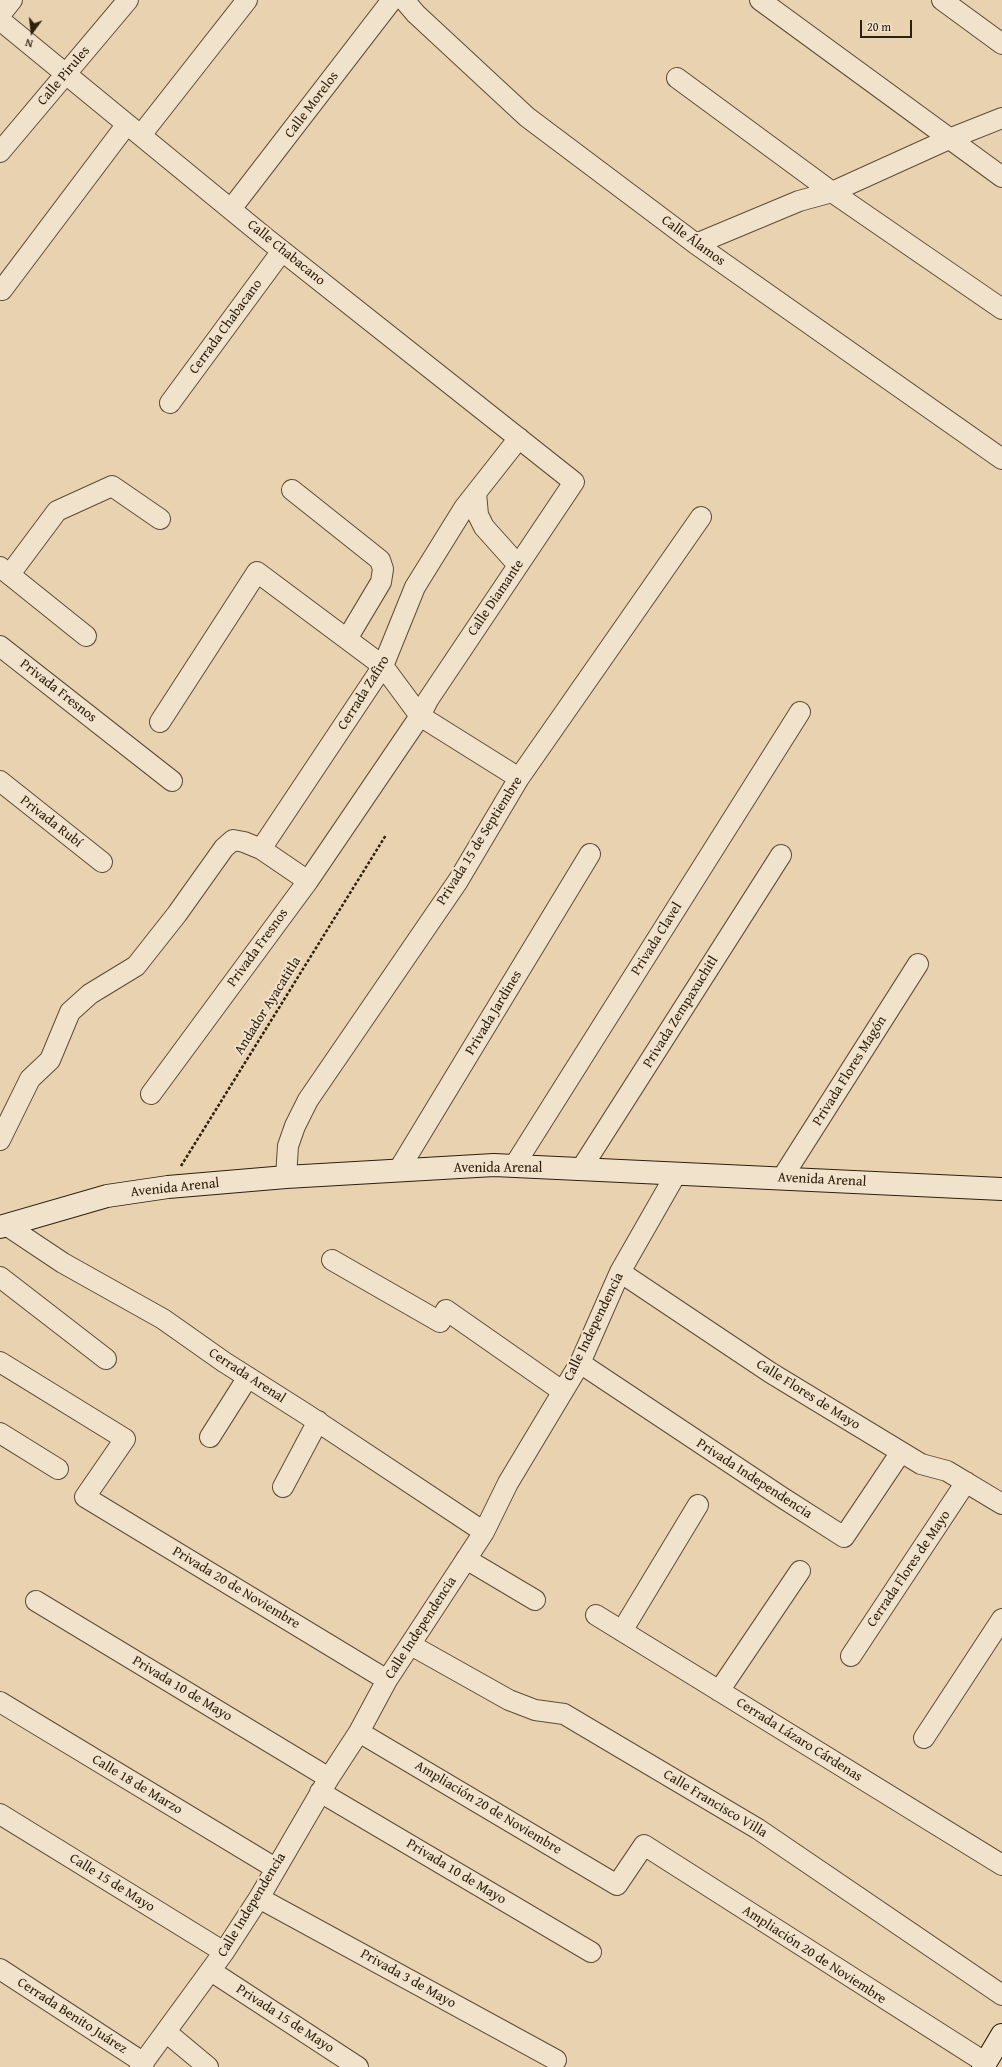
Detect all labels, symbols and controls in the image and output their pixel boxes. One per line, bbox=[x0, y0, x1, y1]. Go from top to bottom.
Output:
north arrow bbox=[12, 12, 52, 52]
scale bar bbox=[862, 12, 914, 38]
text: 20 m bbox=[867, 18, 891, 35]
text: N bbox=[23, 35, 35, 52]
street label: Calle Pirules bbox=[34, 43, 94, 109]
street label: Calle Morelos bbox=[281, 68, 343, 142]
street label: Calle Álamos bbox=[658, 212, 728, 270]
street label: Calle Chabacano bbox=[244, 216, 328, 290]
street label: Cerrada Chabacano bbox=[186, 276, 266, 378]
street label: Calle Diamante bbox=[464, 557, 528, 639]
street label: Cerrada Zafiro bbox=[334, 653, 394, 733]
street label: Privada Fresnos bbox=[16, 656, 100, 726]
street label: Privada 15 de Septiembre bbox=[434, 774, 526, 908]
street label: Privada Rubí bbox=[16, 792, 86, 852]
street label: Privada Clavel bbox=[628, 899, 686, 979]
street label: Privada Fresnos bbox=[224, 906, 292, 990]
street label: Privada Zempaxuchitl bbox=[640, 953, 722, 1071]
street label: Andador Ayacatitla bbox=[231, 954, 305, 1058]
street label: Privada Jardines bbox=[462, 968, 526, 1058]
street label: Privada Flores Magón bbox=[809, 1013, 891, 1129]
street label: Avenida Arenal bbox=[453, 1160, 543, 1176]
street label: Avenida Arenal bbox=[777, 1169, 867, 1191]
street label: Avenida Arenal bbox=[130, 1175, 220, 1201]
street label: Calle Independencia bbox=[560, 1270, 628, 1384]
street label: Cerrada Arenal bbox=[205, 1345, 289, 1407]
street label: Calle Flores de Mayo bbox=[753, 1356, 863, 1434]
street label: Privada Independencia bbox=[693, 1435, 815, 1523]
street label: Cerrada Flores de Mayo bbox=[864, 1507, 954, 1631]
street label: Privada 20 de Noviembre bbox=[169, 1543, 303, 1633]
street label: Calle Independencia bbox=[382, 1574, 460, 1682]
street label: Privada 10 de Mayo bbox=[129, 1653, 235, 1725]
street label: Cerrada Lázaro Cárdenas bbox=[733, 1694, 865, 1786]
street label: Calle 18 de Marzo bbox=[89, 1751, 185, 1819]
street label: Ampliación 20 de Noviembre bbox=[412, 1757, 564, 1859]
street label: Calle Francisco Villa bbox=[660, 1766, 770, 1842]
street label: Privada 10 de Mayo bbox=[403, 1836, 509, 1908]
street label: Calle 15 de Mayo bbox=[66, 1850, 158, 1916]
street label: Calle Independencia bbox=[214, 1850, 290, 1960]
street label: Ampliación 20 de Noviembre bbox=[739, 1902, 889, 2008]
street label: Privada 3 de Mayo bbox=[357, 1946, 459, 2012]
street label: Cerrada Benito Juárez bbox=[14, 1974, 130, 2058]
street label: Privada 15 de Mayo bbox=[233, 1981, 337, 2057]

